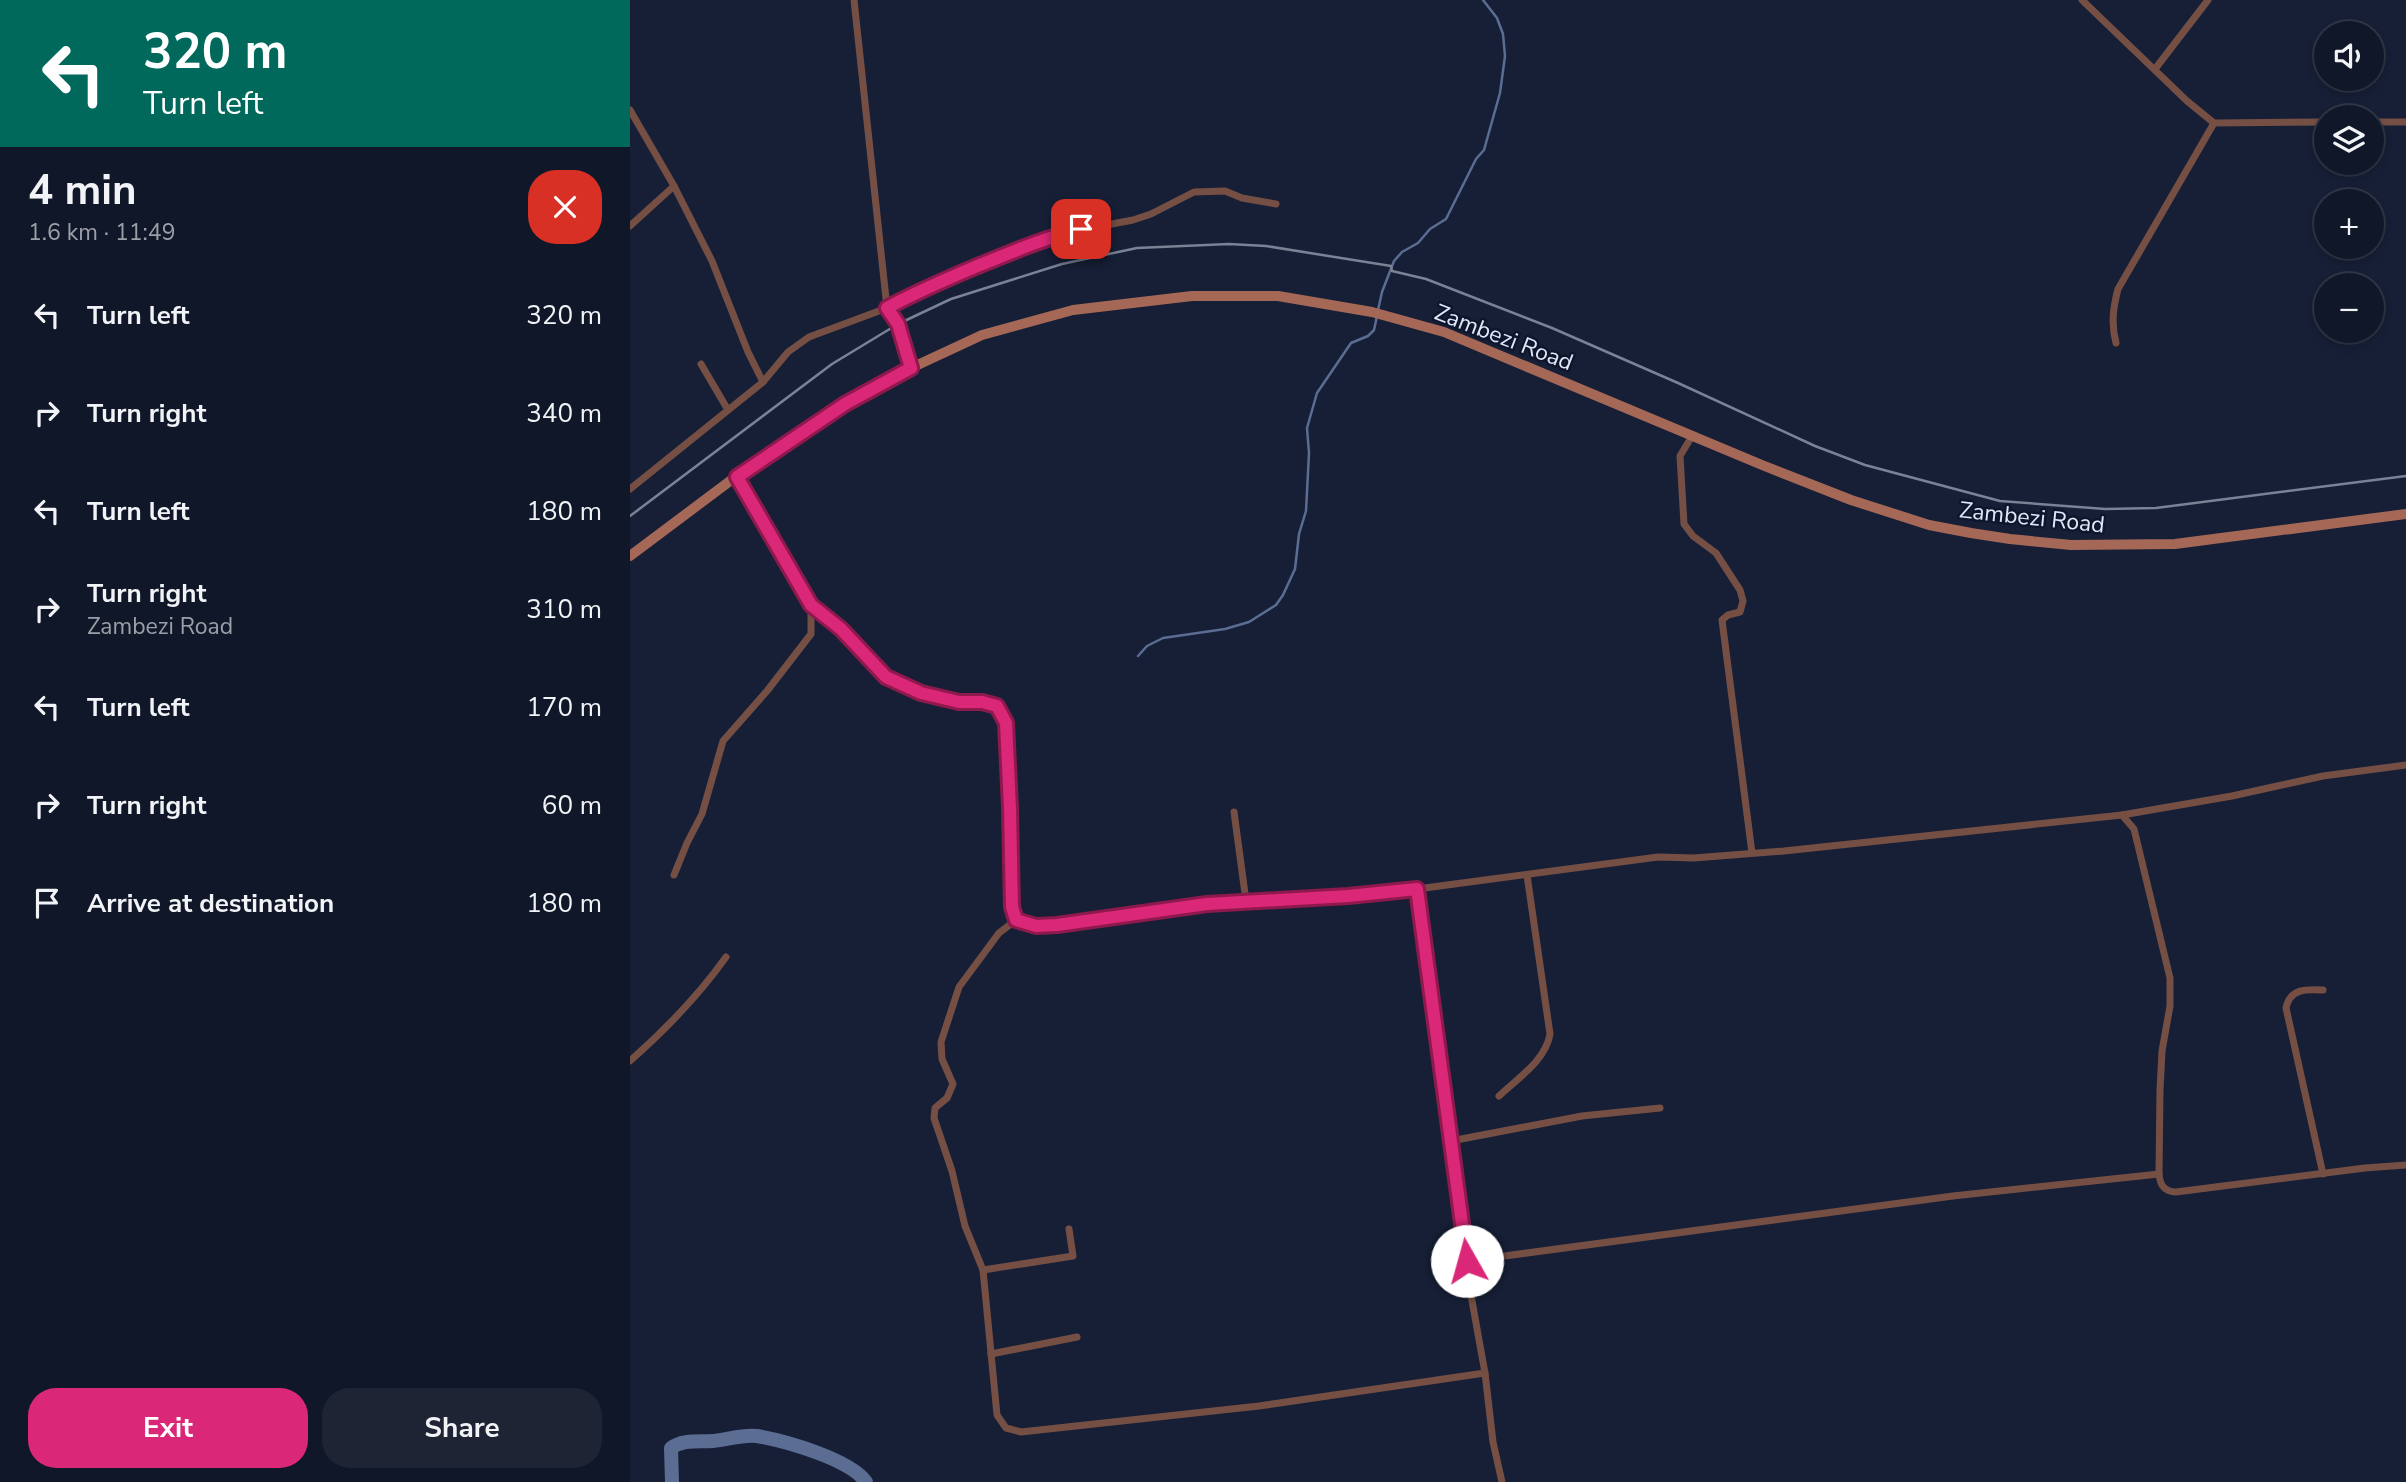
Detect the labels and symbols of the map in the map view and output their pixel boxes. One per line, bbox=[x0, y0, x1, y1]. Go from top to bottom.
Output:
pin bbox=[1051, 199, 1111, 259]
street label: Zambezi Road bbox=[1430, 297, 1578, 378]
street label: Zambezi Road bbox=[1958, 494, 2106, 541]
position arrow bbox=[1430, 1224, 1504, 1298]

